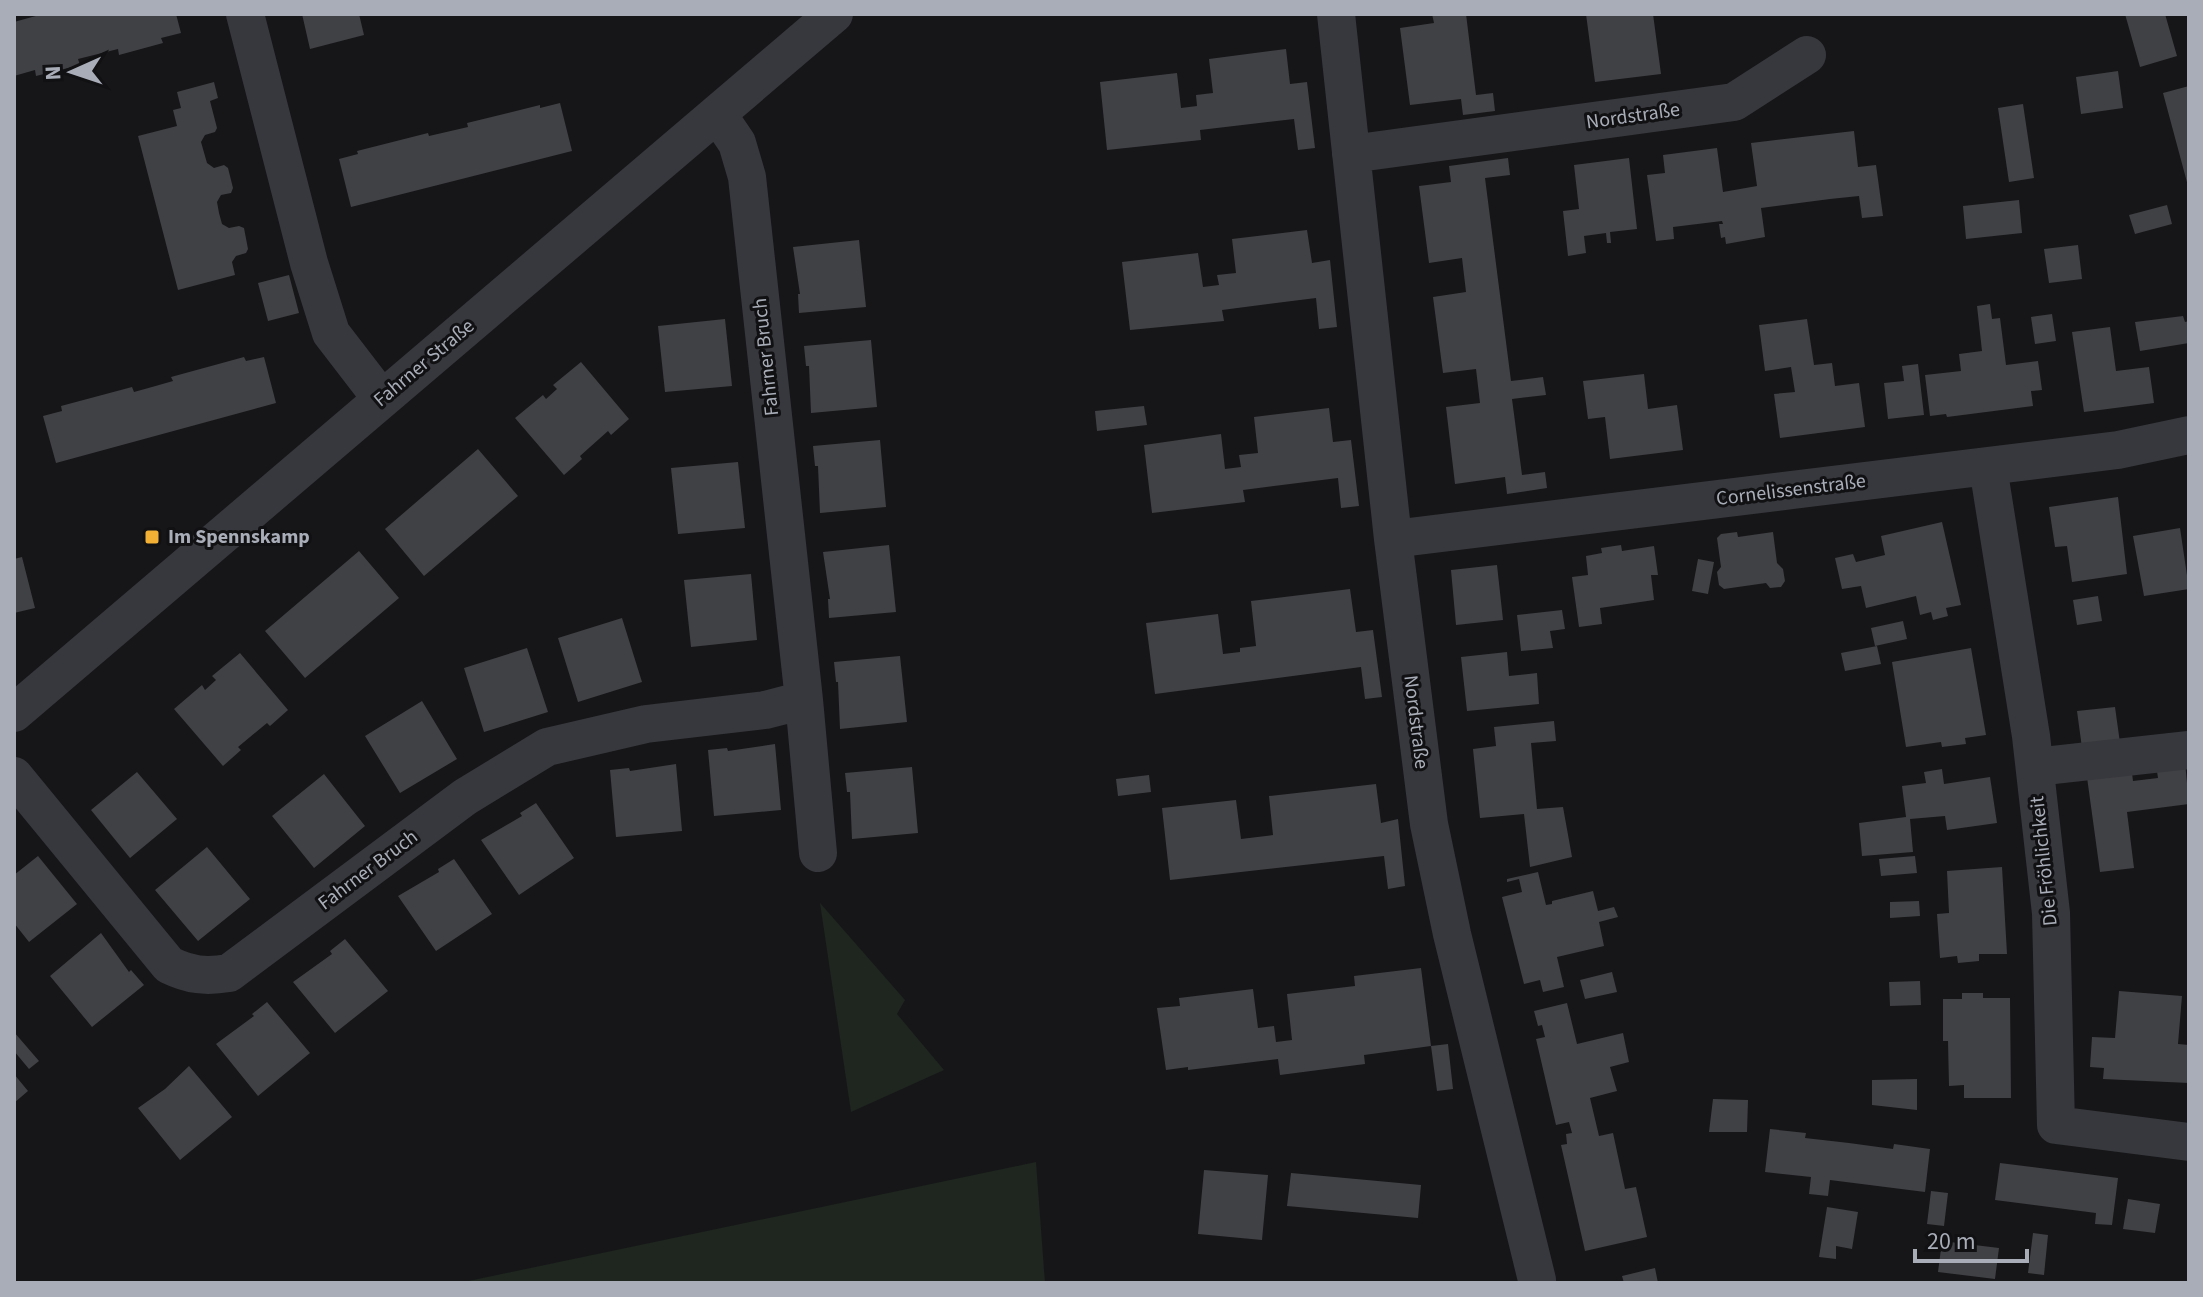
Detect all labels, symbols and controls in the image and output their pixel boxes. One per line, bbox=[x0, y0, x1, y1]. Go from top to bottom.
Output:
north arrow bbox=[32, 32, 112, 112]
text: N bbox=[37, 65, 69, 81]
street label: Nordstraße bbox=[1584, 96, 1682, 136]
street label: Fahrner Bruch bbox=[746, 297, 786, 417]
street label: Fahrner Straße bbox=[368, 312, 481, 414]
street label: Cornelissenstraße bbox=[1715, 467, 1867, 513]
place label: Im Spennskamp bbox=[168, 523, 310, 551]
marker: Im Spennskamp bbox=[143, 528, 161, 546]
street label: Nordstraße bbox=[1396, 673, 1436, 771]
street label: Die Fröhlichkeit bbox=[2023, 795, 2065, 927]
street label: Fahrner Bruch bbox=[312, 823, 424, 917]
scale bar bbox=[1915, 1213, 2027, 1263]
text: 20 m bbox=[1927, 1224, 1976, 1259]

